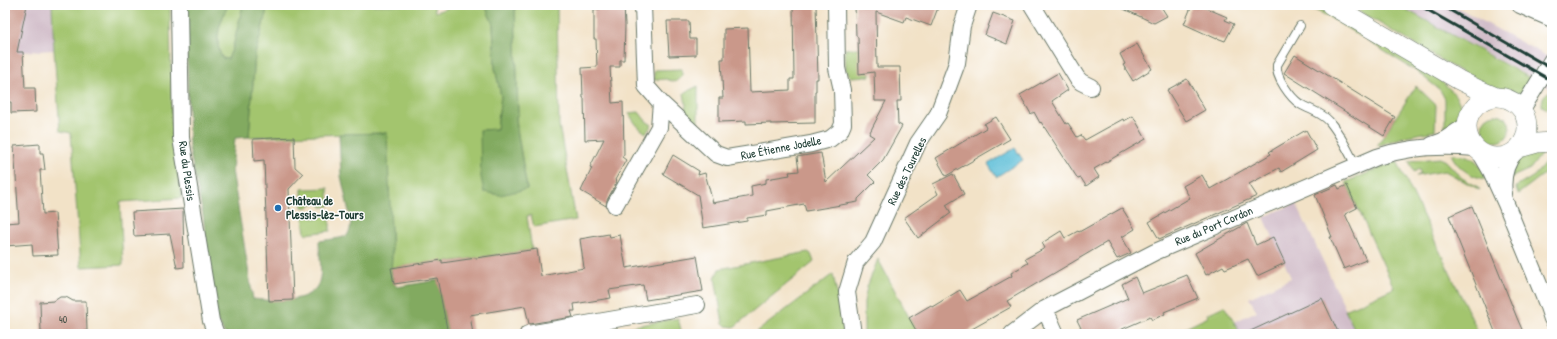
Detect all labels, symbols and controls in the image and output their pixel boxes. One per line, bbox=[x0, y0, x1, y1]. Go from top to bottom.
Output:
street label: Rue Étienne Jodelle bbox=[739, 131, 823, 164]
street label: Rue des Tourelles bbox=[883, 134, 931, 208]
street label: Rue du Plessis bbox=[175, 140, 200, 202]
place label: Château de Plessis-lèz-Tours bbox=[286, 192, 364, 223]
street label: Rue du Port Cordon bbox=[1172, 201, 1255, 250]
marker: Château de Plessis-lèz-Tours bbox=[273, 203, 283, 213]
house number: 40 bbox=[59, 313, 68, 326]

